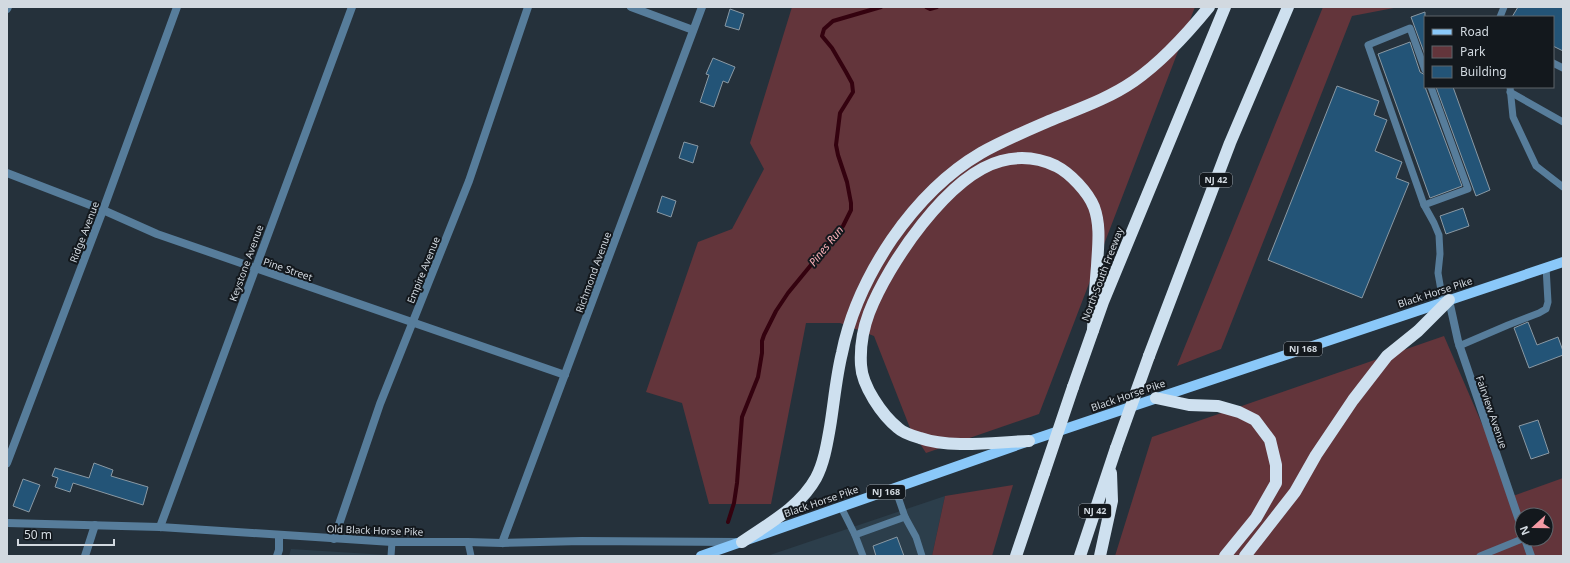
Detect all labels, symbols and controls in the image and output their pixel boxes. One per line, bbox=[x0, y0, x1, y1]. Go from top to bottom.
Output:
legend bbox=[1424, 16, 1554, 88]
text: Road bbox=[1460, 23, 1489, 40]
text: Park bbox=[1460, 43, 1486, 60]
text: Building bbox=[1460, 63, 1507, 80]
road number: NJ 42 bbox=[1200, 173, 1232, 187]
street label: Ridge Avenue bbox=[66, 199, 102, 265]
street label: Keystone Avenue bbox=[226, 222, 267, 303]
water label: Pines Run bbox=[805, 222, 846, 269]
street label: North-South Freeway bbox=[1078, 224, 1127, 323]
street label: Richmond Avenue bbox=[572, 229, 614, 314]
street label: Empire Avenue bbox=[403, 234, 443, 306]
street label: Pine Street bbox=[262, 254, 315, 284]
street label: Black Horse Pike bbox=[1396, 273, 1474, 311]
road number: NJ 168 bbox=[1284, 342, 1322, 356]
street label: Fairview Avenue bbox=[1473, 374, 1511, 451]
street label: Black Horse Pike bbox=[1089, 376, 1167, 414]
street label: Black Horse Pike bbox=[782, 482, 860, 520]
road number: NJ 168 bbox=[867, 485, 905, 499]
road number: NJ 42 bbox=[1079, 504, 1111, 518]
north arrow bbox=[1514, 507, 1554, 547]
scale bar bbox=[18, 521, 114, 547]
street label: Old Black Horse Pike bbox=[326, 521, 424, 539]
text: N bbox=[1516, 524, 1533, 538]
text: 50 m bbox=[24, 526, 52, 543]

